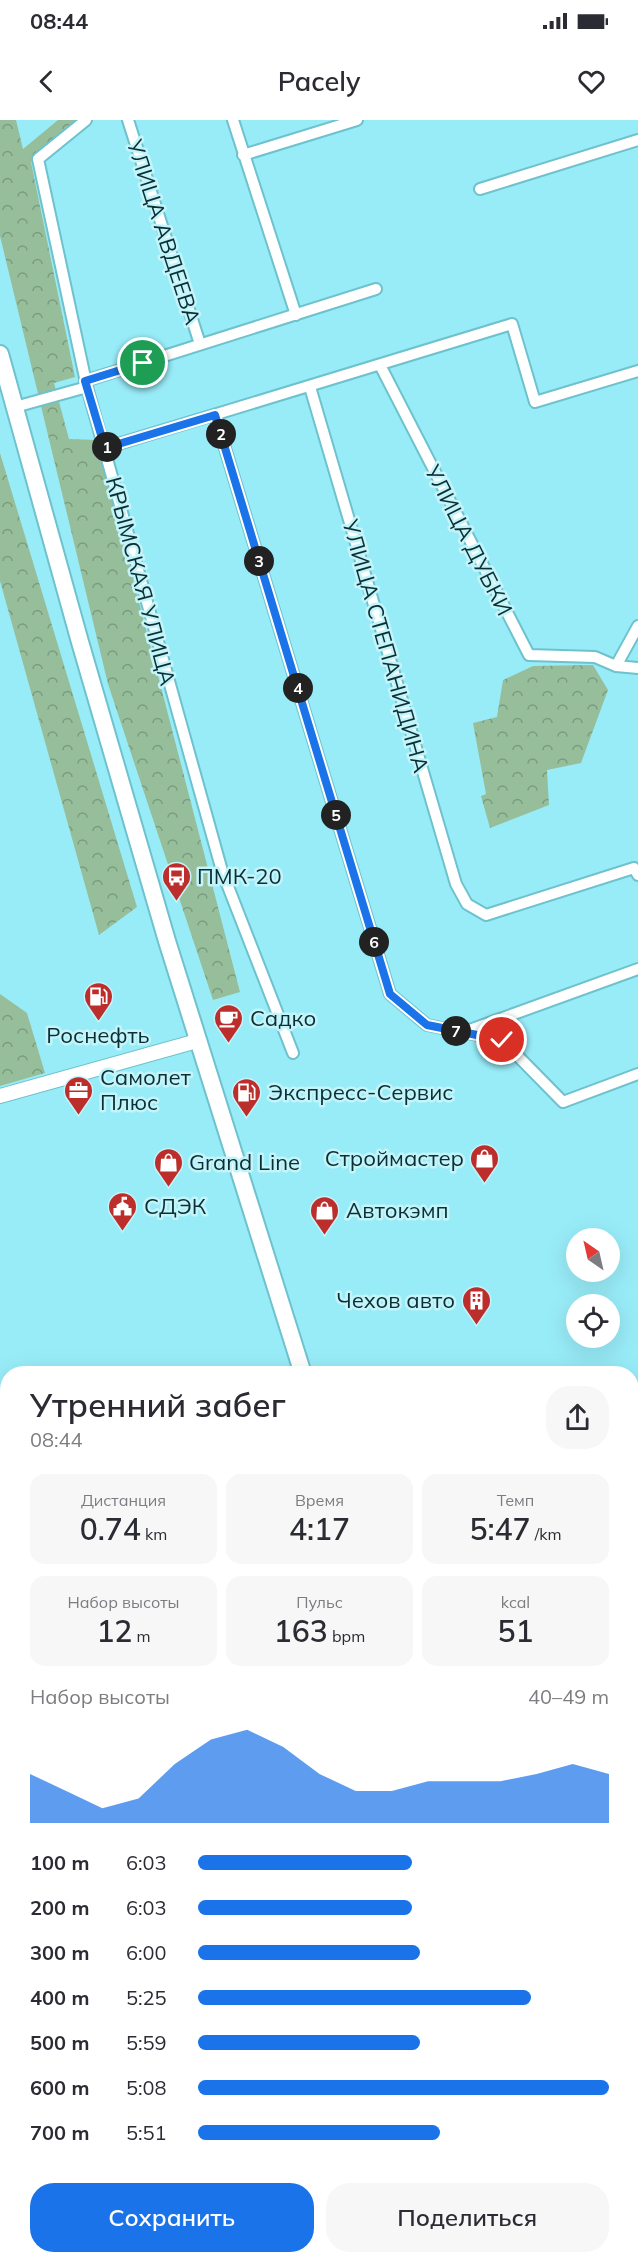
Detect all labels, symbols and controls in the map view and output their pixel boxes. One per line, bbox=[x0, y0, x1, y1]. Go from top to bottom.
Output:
text: 08:44 bbox=[30, 7, 88, 35]
text: Pacely bbox=[278, 64, 360, 98]
icon: back bbox=[30, 65, 63, 98]
icon: heart bbox=[575, 65, 608, 98]
street label: УЛИЦА АВДЕЕВА bbox=[121, 135, 207, 328]
pin bbox=[117, 337, 168, 388]
icon: arrive bbox=[126, 346, 159, 379]
pin: 2 bbox=[206, 419, 236, 449]
text: 2 bbox=[216, 424, 226, 444]
pin: 1 bbox=[92, 432, 122, 462]
text: 1 bbox=[102, 437, 112, 457]
street label: УЛИЦА ДУБКИ bbox=[419, 459, 519, 620]
street label: КРЫМСКАЯ УЛИЦА bbox=[100, 474, 182, 688]
street label: УЛИЦА СТЕПАНИДИНА bbox=[336, 515, 436, 776]
pin: 3 bbox=[244, 546, 274, 576]
text: 3 bbox=[254, 551, 264, 571]
pin: 4 bbox=[283, 673, 313, 703]
text: 4 bbox=[293, 678, 303, 698]
pin: 5 bbox=[321, 800, 351, 830]
text: 5 bbox=[331, 805, 341, 825]
bus stop icon: ПМК-20 bbox=[160, 860, 192, 902]
place label: ПМК-20 bbox=[197, 862, 282, 890]
pin: 6 bbox=[359, 927, 389, 957]
text: 6 bbox=[369, 932, 379, 952]
fuel station icon: Роснефть bbox=[82, 980, 114, 1022]
cafe icon: Садко bbox=[213, 1002, 245, 1044]
place label: Садко bbox=[250, 1004, 316, 1032]
pin bbox=[476, 1014, 527, 1065]
pin: 7 bbox=[441, 1016, 471, 1046]
place label: Роснефть bbox=[46, 1021, 150, 1049]
text: 7 bbox=[451, 1021, 461, 1041]
icon: check bbox=[485, 1023, 518, 1056]
place label: Самолет Плюс bbox=[100, 1063, 191, 1116]
office icon: Самолет Плюс bbox=[63, 1074, 95, 1116]
fuel station icon: Экспресс-Сервис bbox=[231, 1076, 263, 1118]
place label: Экспресс-Сервис bbox=[268, 1078, 453, 1106]
shop icon: Строймастер bbox=[469, 1142, 501, 1184]
place label: Строймастер bbox=[325, 1144, 464, 1172]
shop icon: Grand Line bbox=[152, 1146, 184, 1188]
place label: Grand Line bbox=[189, 1148, 300, 1176]
public building icon: СДЭК bbox=[107, 1190, 139, 1232]
place label: СДЭК bbox=[144, 1192, 207, 1220]
shop icon: Автокэмп bbox=[309, 1194, 341, 1236]
place label: Автокэмп bbox=[346, 1196, 449, 1224]
north arrow bbox=[566, 1228, 620, 1282]
map controls bbox=[566, 1228, 620, 1348]
building icon: Чехов авто bbox=[460, 1284, 492, 1326]
place label: Чехов авто bbox=[337, 1286, 455, 1314]
button: locate bbox=[566, 1294, 620, 1348]
text: Утренний забег bbox=[30, 1384, 286, 1425]
button: share bbox=[546, 1386, 609, 1449]
text: 08:44 bbox=[30, 1427, 83, 1452]
text: Дистанция bbox=[81, 1490, 166, 1510]
text: Время bbox=[295, 1490, 344, 1510]
text: Темп bbox=[497, 1490, 534, 1510]
text: 0.74 bbox=[80, 1510, 141, 1548]
text: 4:17 bbox=[289, 1510, 350, 1548]
text: 5:47 bbox=[469, 1510, 531, 1548]
text: km bbox=[141, 1524, 167, 1544]
text: /km bbox=[531, 1524, 562, 1544]
text: Набор высоты bbox=[68, 1592, 179, 1612]
text: Пульс bbox=[296, 1592, 343, 1612]
text: kcal bbox=[501, 1592, 530, 1612]
text: 12 bbox=[96, 1612, 132, 1650]
text: 163 bbox=[274, 1612, 328, 1650]
text: 51 bbox=[498, 1612, 534, 1650]
text: m bbox=[132, 1626, 151, 1646]
text: bpm bbox=[328, 1626, 365, 1646]
text: Набор высоты bbox=[30, 1684, 170, 1709]
text: 40–49 m bbox=[528, 1684, 609, 1709]
text: 100 m bbox=[30, 1850, 89, 1875]
text: 6:03 bbox=[126, 1850, 167, 1875]
text: 200 m bbox=[30, 1895, 89, 1920]
text: 6:03 bbox=[126, 1895, 167, 1920]
text: 300 m bbox=[30, 1940, 89, 1965]
text: 6:00 bbox=[126, 1940, 167, 1965]
text: 400 m bbox=[30, 1985, 89, 2010]
text: 5:25 bbox=[126, 1985, 167, 2010]
text: 500 m bbox=[30, 2030, 89, 2055]
text: 5:59 bbox=[126, 2030, 167, 2055]
text: 600 m bbox=[30, 2075, 89, 2100]
text: 5:08 bbox=[126, 2075, 167, 2100]
text: 700 m bbox=[30, 2120, 89, 2145]
text: 5:51 bbox=[126, 2120, 167, 2145]
button: Сохранить bbox=[30, 2183, 314, 2252]
button: Поделиться bbox=[326, 2183, 609, 2252]

